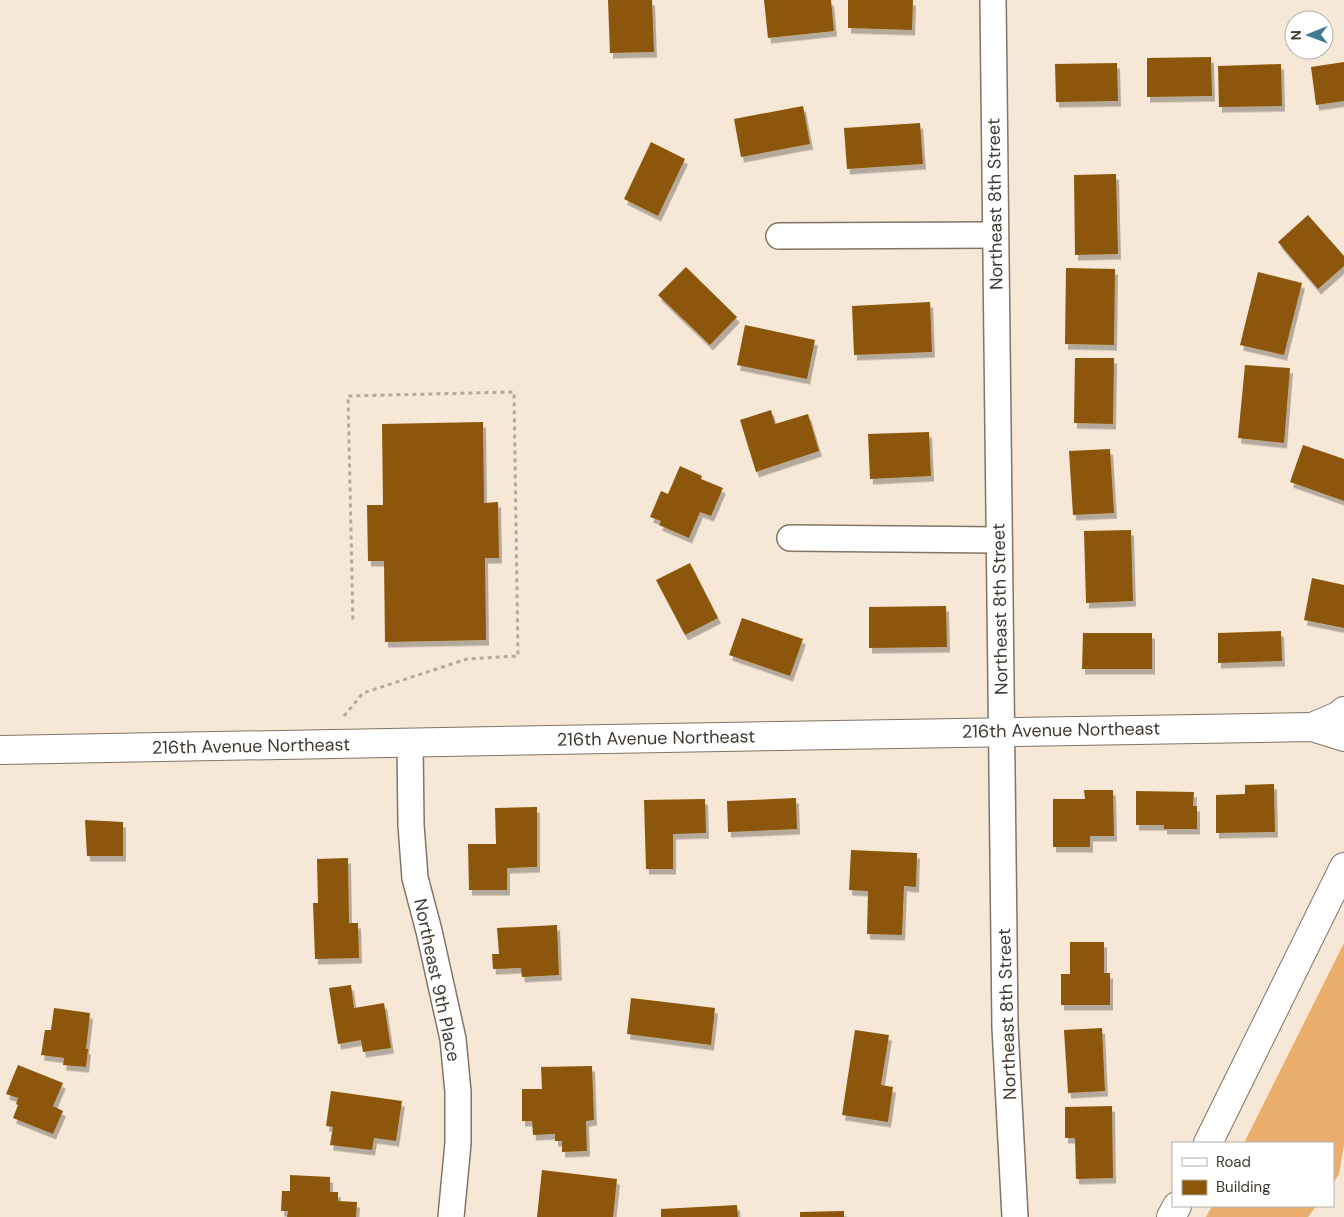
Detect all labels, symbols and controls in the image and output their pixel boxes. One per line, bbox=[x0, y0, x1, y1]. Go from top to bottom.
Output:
north arrow bbox=[1284, 10, 1334, 60]
text: N bbox=[1287, 30, 1305, 40]
street label: Northeast 8th Street bbox=[982, 118, 1008, 290]
street label: Northeast 8th Street bbox=[987, 523, 1013, 695]
street label: 216th Avenue Northeast bbox=[962, 716, 1160, 744]
street label: 216th Avenue Northeast bbox=[557, 724, 755, 752]
street label: 216th Avenue Northeast bbox=[152, 732, 350, 760]
street label: Northeast 9th Place bbox=[408, 896, 466, 1064]
street label: Northeast 8th Street bbox=[992, 928, 1022, 1100]
legend bbox=[1172, 1142, 1334, 1207]
text: Road bbox=[1216, 1152, 1251, 1172]
text: Building bbox=[1216, 1177, 1271, 1197]

